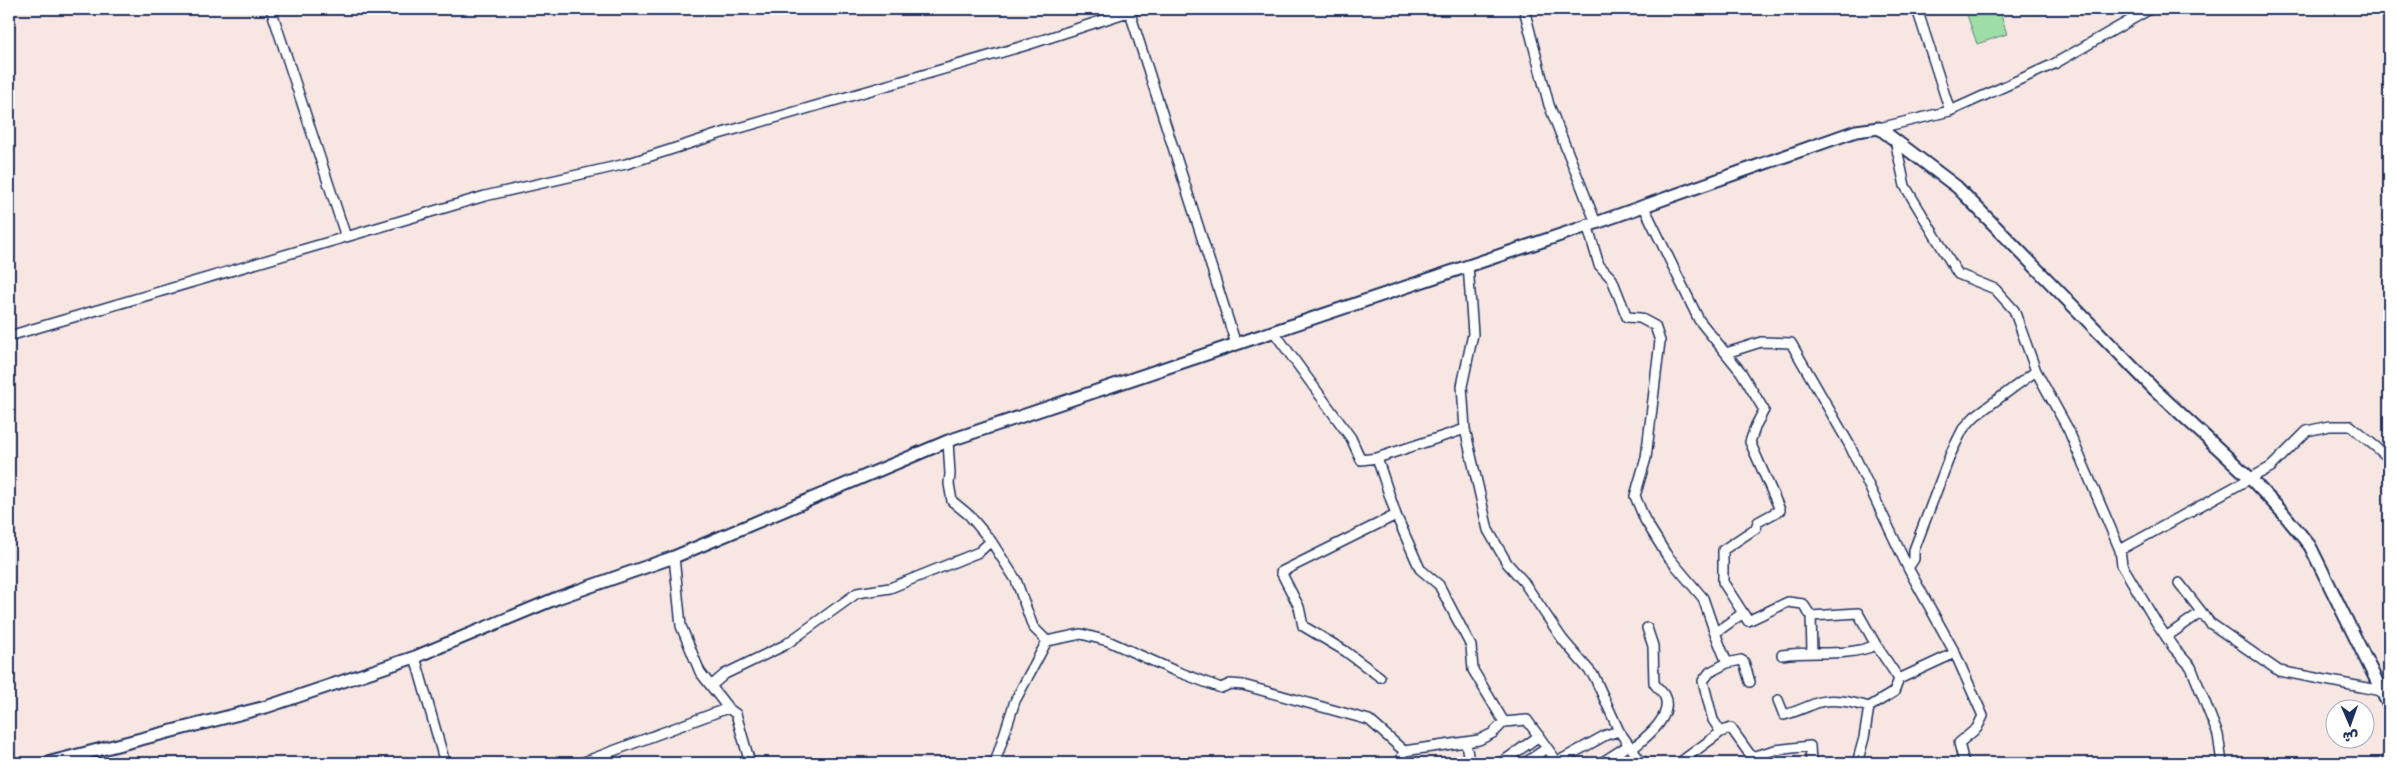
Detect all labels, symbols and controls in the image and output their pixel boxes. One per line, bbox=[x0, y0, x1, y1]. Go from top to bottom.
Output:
north arrow bbox=[2326, 700, 2376, 750]
text: ش bbox=[2342, 728, 2358, 746]

